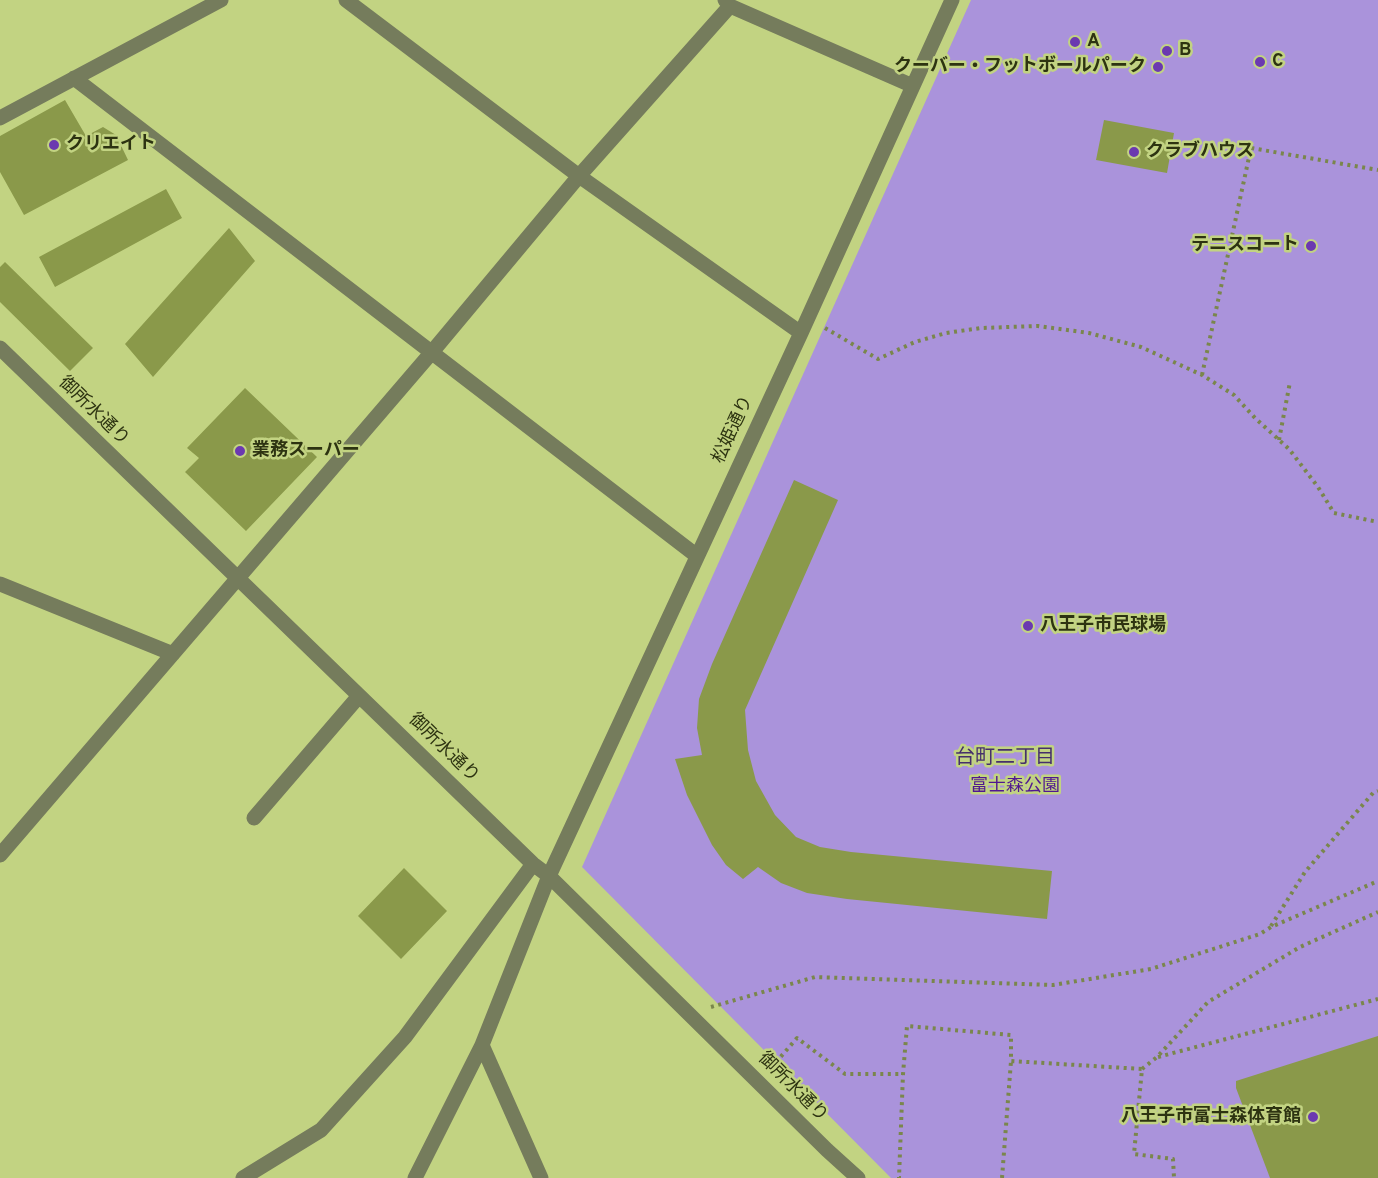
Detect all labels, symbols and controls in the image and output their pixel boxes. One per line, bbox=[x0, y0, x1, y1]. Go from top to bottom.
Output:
place label: A bbox=[1087, 31, 1100, 53]
marker: A bbox=[1068, 35, 1082, 49]
place label: B bbox=[1179, 40, 1191, 62]
marker: B bbox=[1160, 44, 1174, 58]
place label: C bbox=[1272, 51, 1283, 73]
marker: C bbox=[1253, 55, 1267, 69]
place label: クーバー・フットボールパーク bbox=[894, 56, 1146, 78]
marker: クーバー・フットボールパーク bbox=[1151, 60, 1165, 74]
place label: クリエイト bbox=[66, 134, 156, 156]
marker: クリエイト bbox=[47, 138, 61, 152]
place label: クラブハウス bbox=[1146, 141, 1254, 163]
marker: クラブハウス bbox=[1127, 145, 1141, 159]
place label: テニスコート bbox=[1191, 235, 1299, 257]
marker: テニスコート bbox=[1304, 239, 1318, 253]
street label: 御所水通り bbox=[53, 373, 133, 451]
street label: 松姫通り bbox=[709, 393, 759, 467]
place label: 業務スーパー bbox=[252, 440, 360, 462]
marker: 業務スーパー bbox=[233, 444, 247, 458]
place label: 八王子市民球場 bbox=[1040, 615, 1166, 637]
marker: 八王子市民球場 bbox=[1021, 619, 1035, 633]
street label: 御所水通り bbox=[403, 710, 483, 788]
district label: 台町二丁目 bbox=[955, 747, 1055, 771]
park label: 富士森公園 bbox=[970, 776, 1060, 798]
street label: 御所水通り bbox=[753, 1049, 831, 1127]
place label: 八王子市富士森体育館 bbox=[1121, 1106, 1301, 1128]
marker: 八王子市富士森体育館 bbox=[1306, 1110, 1320, 1124]

